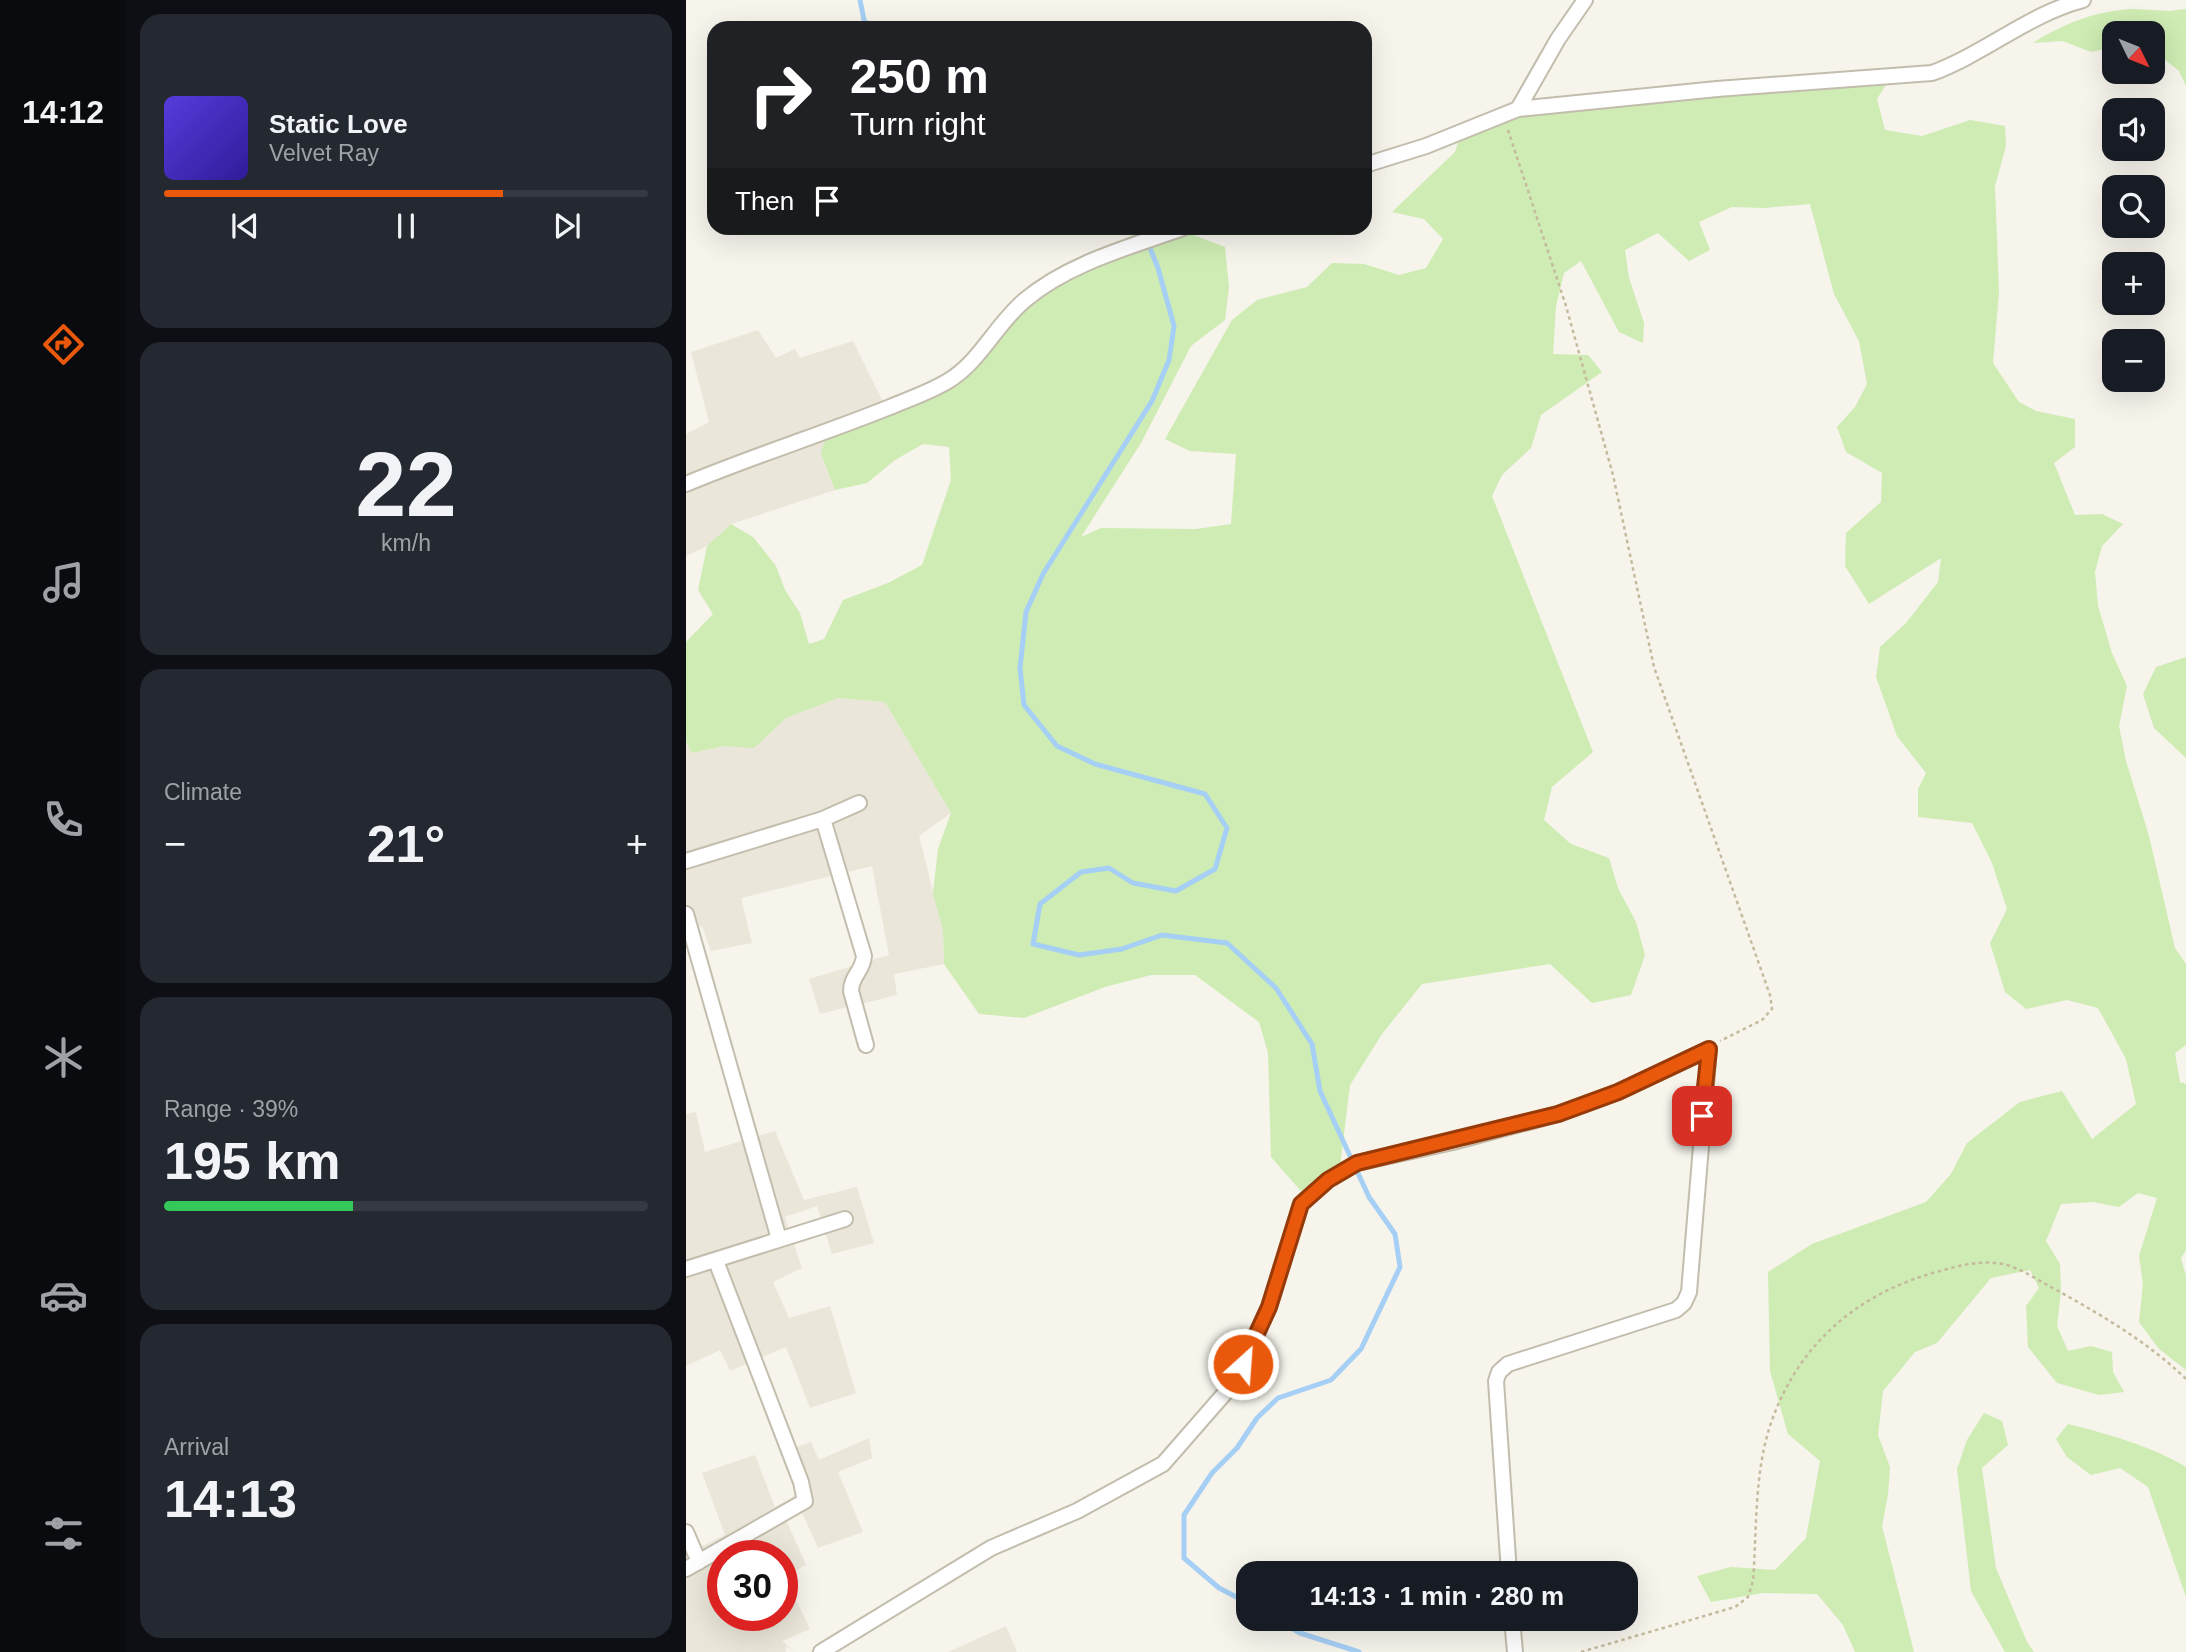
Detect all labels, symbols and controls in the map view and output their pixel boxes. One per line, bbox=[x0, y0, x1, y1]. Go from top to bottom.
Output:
north arrow bbox=[2102, 21, 2165, 84]
map controls bbox=[2102, 21, 2165, 392]
icon: right bbox=[735, 49, 826, 140]
text: 250 m bbox=[850, 49, 989, 103]
text: 14:12 bbox=[22, 94, 104, 130]
button: sound bbox=[2102, 98, 2165, 161]
text: Turn right bbox=[850, 106, 986, 142]
text: Static Love bbox=[269, 109, 408, 139]
text: Velvet Ray bbox=[269, 140, 379, 166]
button: search bbox=[2102, 175, 2165, 238]
icon: arrive bbox=[808, 182, 846, 220]
text: Then bbox=[735, 186, 794, 216]
icon: previous bbox=[226, 207, 264, 245]
icon: pause bbox=[387, 207, 425, 245]
icon: next bbox=[548, 207, 586, 245]
button: + bbox=[2102, 252, 2165, 315]
icon: directions bbox=[39, 320, 88, 369]
button: − bbox=[2102, 329, 2165, 392]
text: 22 bbox=[355, 434, 457, 535]
text: km/h bbox=[381, 530, 431, 556]
icon: music bbox=[39, 558, 88, 607]
text: Climate bbox=[164, 779, 242, 805]
icon: phone bbox=[39, 795, 88, 844]
text: 21° bbox=[367, 815, 445, 873]
text: − bbox=[164, 823, 186, 865]
text: + bbox=[626, 823, 648, 865]
icon: climate bbox=[39, 1033, 88, 1082]
pin bbox=[1672, 1086, 1732, 1146]
text: Range · 39% bbox=[164, 1096, 298, 1122]
icon: arrive bbox=[1683, 1097, 1721, 1135]
text: 195 km bbox=[164, 1132, 340, 1190]
icon: car bbox=[39, 1271, 88, 1320]
position arrow bbox=[1206, 1327, 1280, 1401]
text: Arrival bbox=[164, 1434, 229, 1460]
text: 14:13 bbox=[164, 1470, 297, 1528]
icon: filters bbox=[39, 1509, 88, 1558]
speed limit sign: 30 bbox=[707, 1540, 798, 1631]
text: 14:13 · 1 min · 280 m bbox=[1310, 1581, 1564, 1611]

